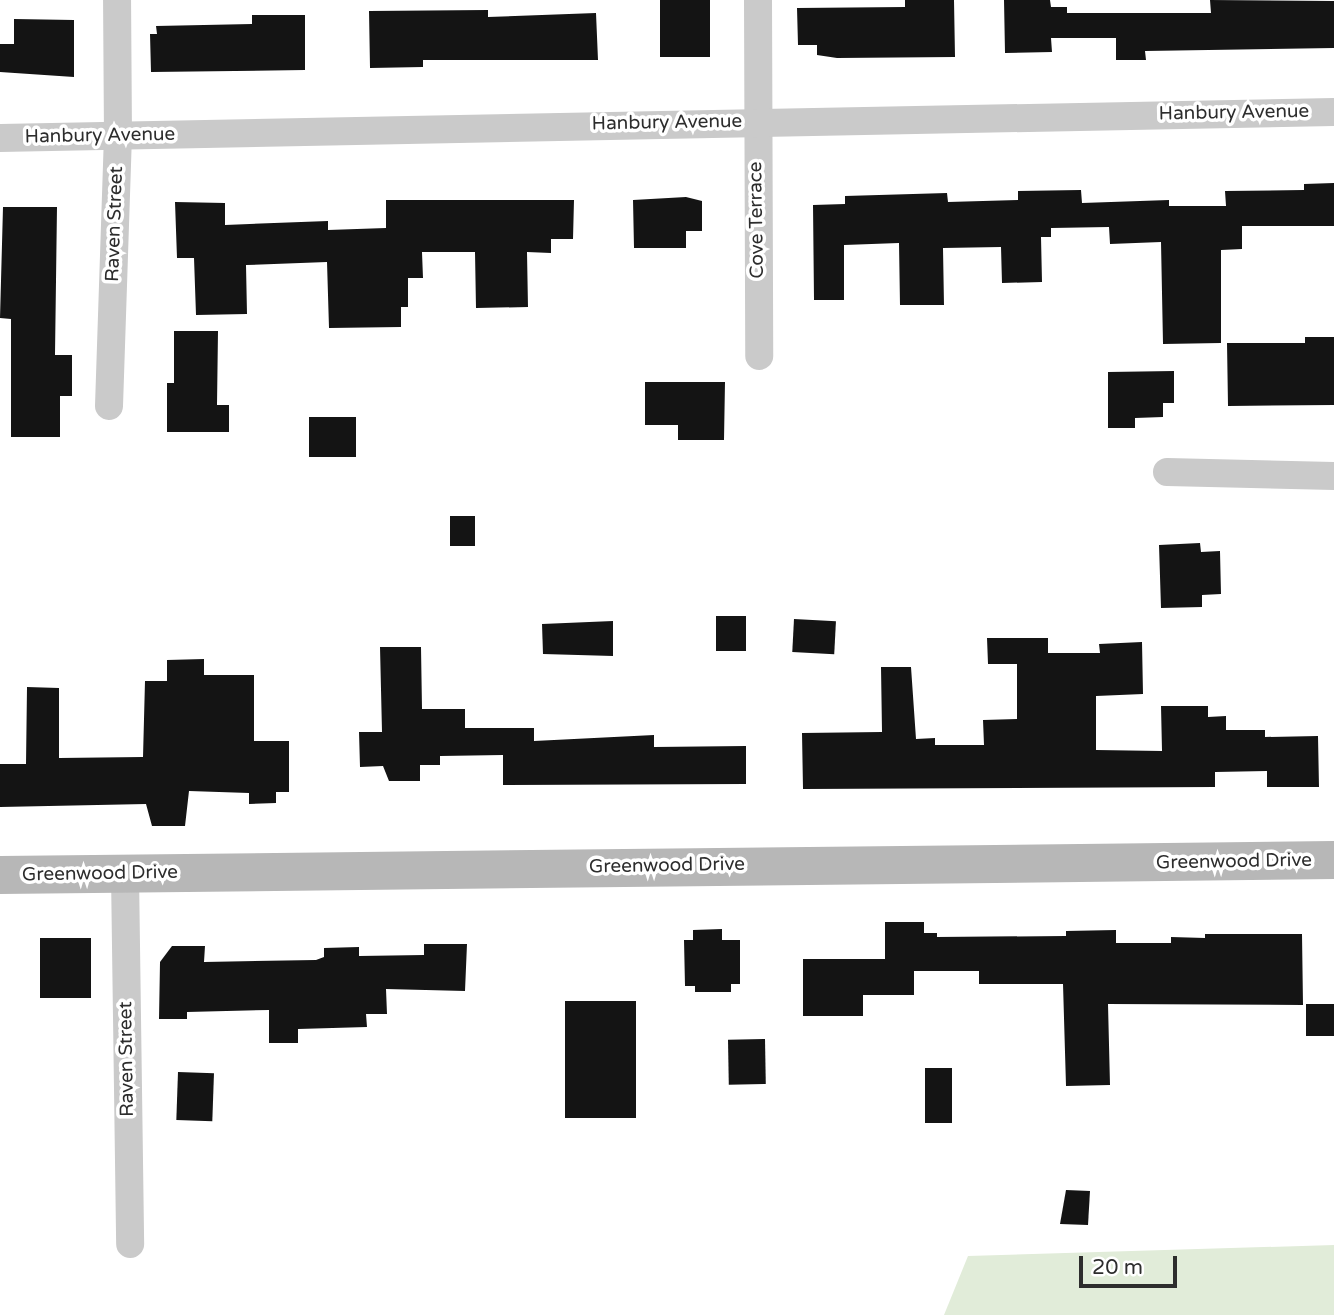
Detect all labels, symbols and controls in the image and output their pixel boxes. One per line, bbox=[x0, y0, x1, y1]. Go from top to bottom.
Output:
street label: Hanbury Avenue bbox=[1159, 100, 1309, 126]
street label: Hanbury Avenue bbox=[592, 110, 742, 136]
street label: Hanbury Avenue bbox=[25, 123, 175, 149]
street label: Cove Terrace bbox=[745, 161, 769, 279]
street label: Raven Street bbox=[102, 166, 128, 282]
street label: Greenwood Drive bbox=[1156, 849, 1312, 875]
street label: Greenwood Drive bbox=[589, 853, 745, 879]
street label: Greenwood Drive bbox=[22, 861, 178, 887]
street label: Raven Street bbox=[115, 1001, 139, 1117]
scale bar bbox=[1082, 1242, 1180, 1286]
text: 20 m bbox=[1092, 1255, 1143, 1280]

